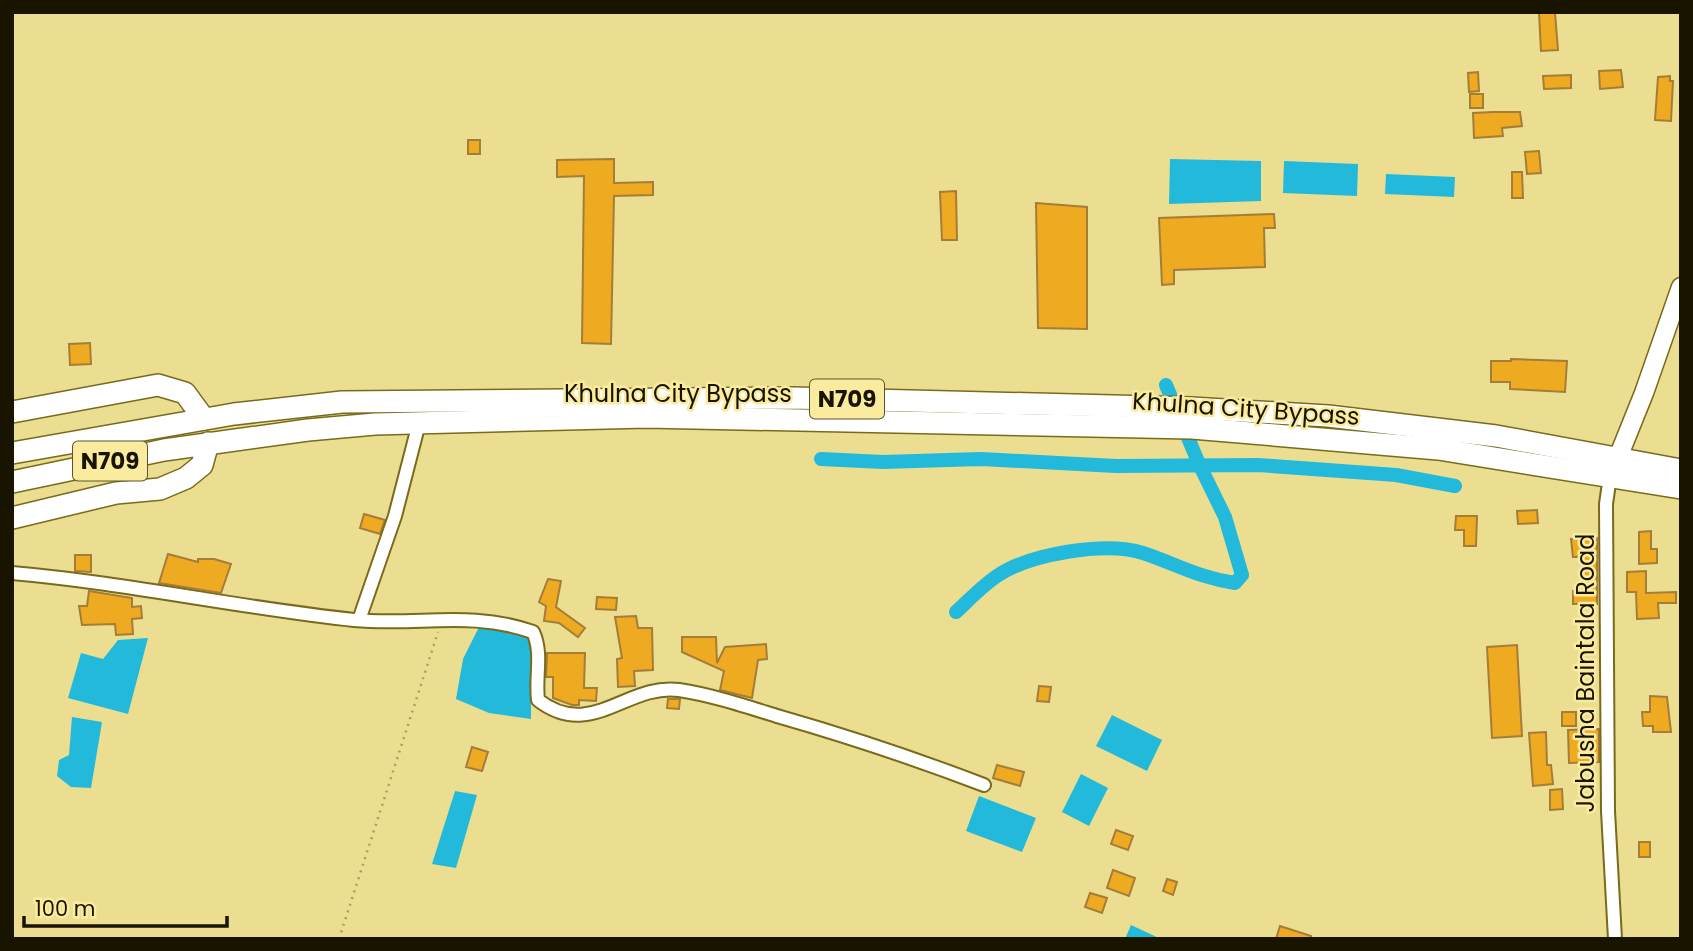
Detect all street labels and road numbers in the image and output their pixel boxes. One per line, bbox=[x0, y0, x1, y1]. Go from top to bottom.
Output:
street label: Khulna City Bypass bbox=[564, 377, 792, 410]
road number: N709 bbox=[810, 380, 884, 418]
street label: Khulna City Bypass bbox=[1131, 384, 1361, 433]
road number: N709 bbox=[73, 442, 147, 481]
street label: Jabusha Baintala Road bbox=[1569, 533, 1602, 813]

